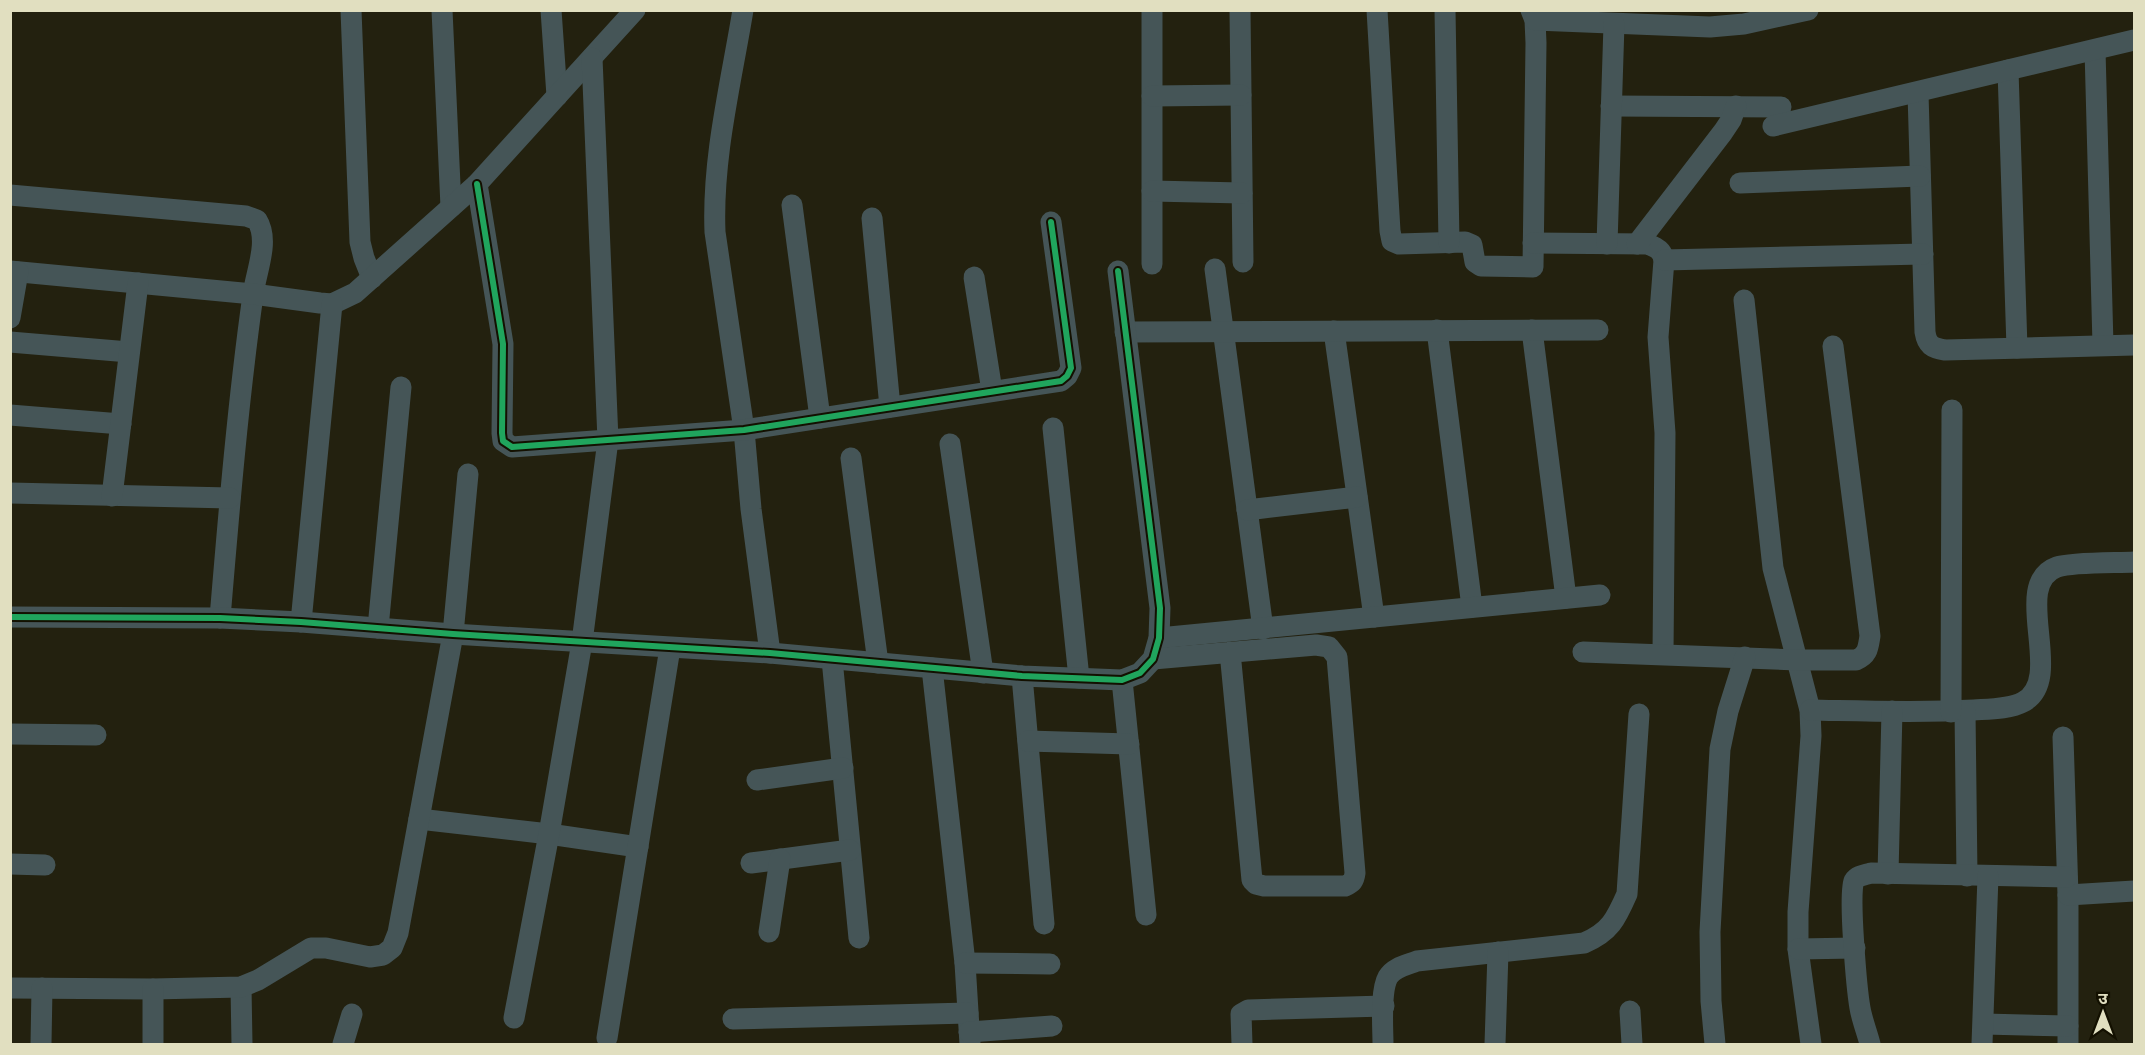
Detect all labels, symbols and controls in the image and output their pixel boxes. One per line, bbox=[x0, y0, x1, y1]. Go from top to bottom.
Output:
north arrow bbox=[2073, 983, 2133, 1043]
text: उ bbox=[2098, 988, 2108, 1008]

